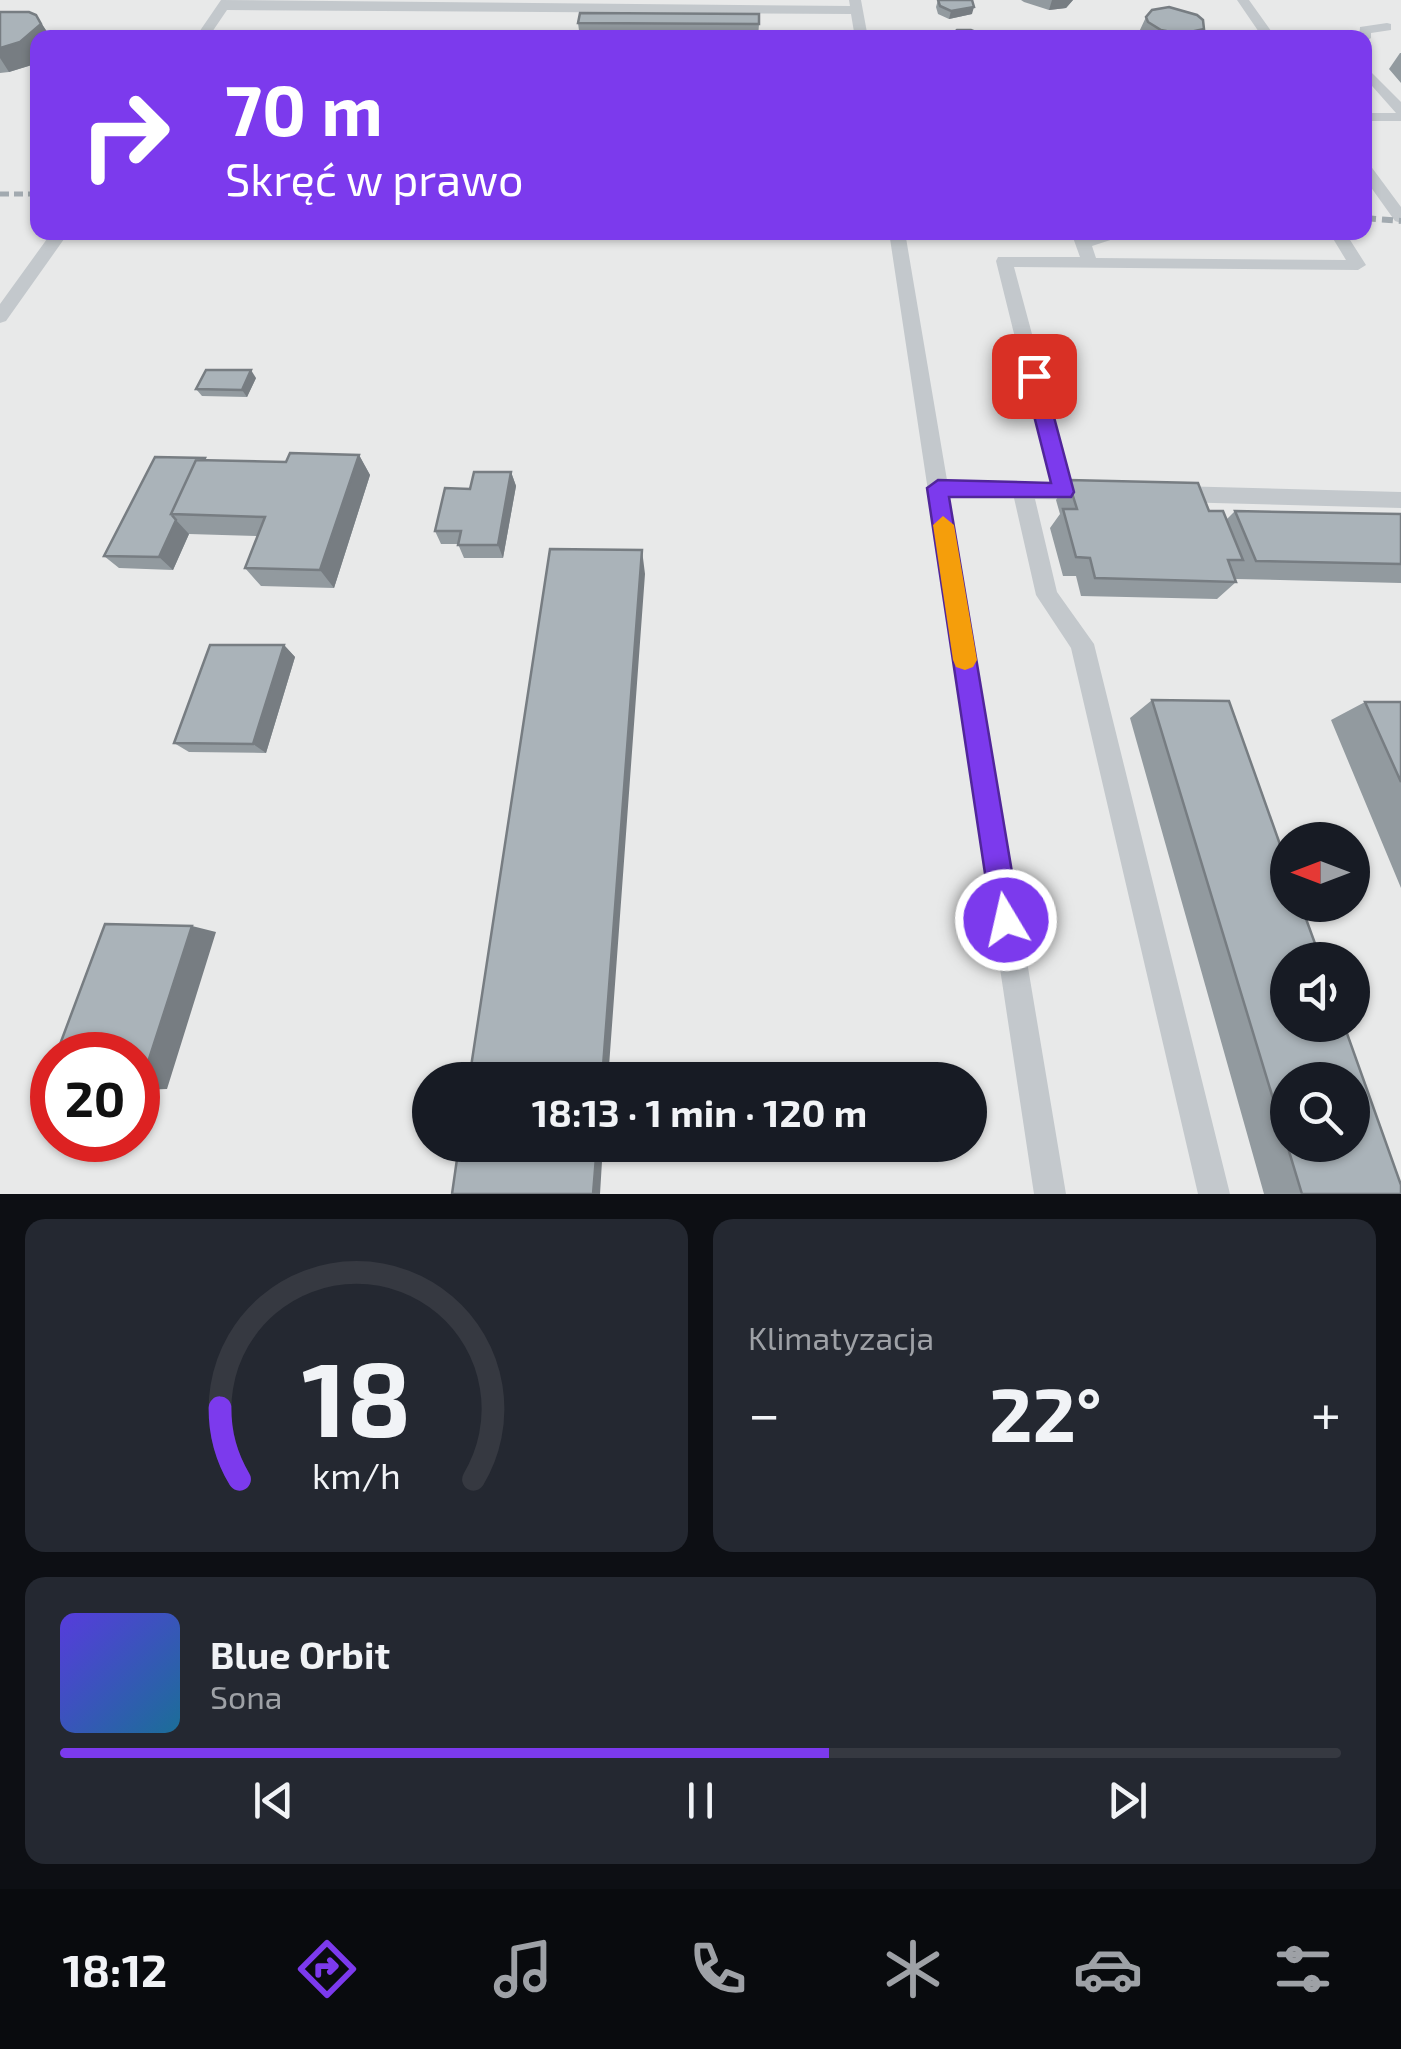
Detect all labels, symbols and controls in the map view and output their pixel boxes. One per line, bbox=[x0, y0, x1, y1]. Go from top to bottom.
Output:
text: 70 m bbox=[225, 66, 383, 150]
icon: right bbox=[60, 70, 190, 200]
text: Skręć w prawo bbox=[225, 151, 524, 205]
pin bbox=[992, 334, 1077, 419]
icon: arrive bbox=[1007, 349, 1062, 404]
north arrow bbox=[1270, 822, 1370, 922]
map controls bbox=[1270, 822, 1370, 1162]
position arrow bbox=[954, 868, 1058, 972]
button: sound bbox=[1270, 942, 1370, 1042]
speed limit sign: 20 bbox=[30, 1032, 160, 1162]
button: search bbox=[1270, 1062, 1370, 1162]
text: 18:13 · 1 min · 120 m bbox=[532, 1089, 867, 1135]
text: Klimatyzacja bbox=[748, 1318, 934, 1356]
text: 18 bbox=[302, 1333, 411, 1458]
text: 22° bbox=[989, 1367, 1102, 1457]
text: − bbox=[748, 1379, 780, 1445]
text: + bbox=[1311, 1379, 1341, 1445]
text: km/h bbox=[312, 1453, 401, 1496]
text: Blue Orbit bbox=[210, 1631, 390, 1677]
text: Sona bbox=[210, 1677, 282, 1715]
icon: previous bbox=[246, 1773, 301, 1828]
icon: pause bbox=[673, 1773, 728, 1828]
icon: next bbox=[1100, 1773, 1155, 1828]
icon: directions bbox=[292, 1934, 362, 2004]
icon: music bbox=[488, 1934, 558, 2004]
icon: phone bbox=[683, 1934, 753, 2004]
icon: climate bbox=[878, 1934, 948, 2004]
icon: car bbox=[1073, 1934, 1143, 2004]
icon: filters bbox=[1268, 1934, 1338, 2004]
text: 18:12 bbox=[63, 1942, 167, 1996]

